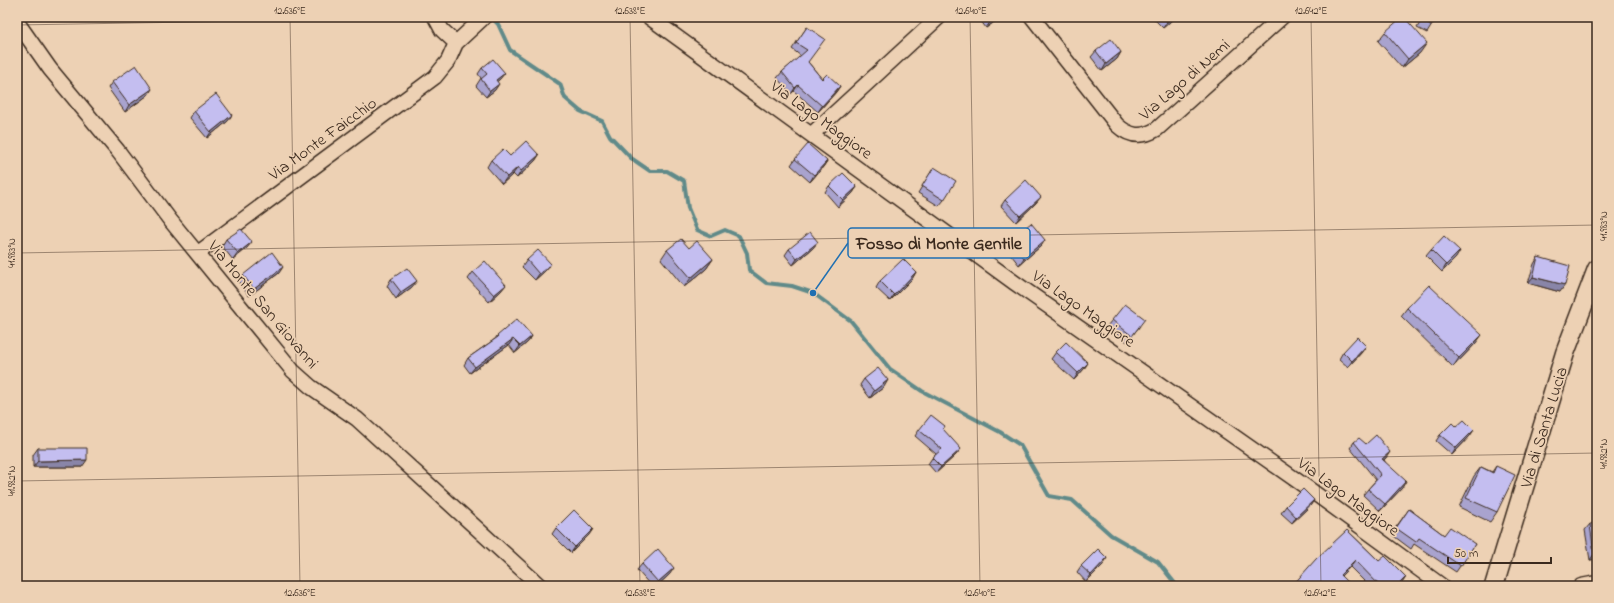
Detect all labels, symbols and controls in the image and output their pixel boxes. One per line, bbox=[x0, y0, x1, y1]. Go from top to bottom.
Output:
text: 12.636°E bbox=[274, 4, 306, 19]
text: 12.638°E bbox=[614, 4, 646, 19]
text: 12.640°E bbox=[955, 4, 987, 19]
text: 12.642°E bbox=[1295, 4, 1327, 19]
street label: Via Lago di Nemi bbox=[1133, 33, 1237, 129]
street label: Via Lago Maggiore bbox=[763, 74, 878, 168]
street label: Via Monte Faicchio bbox=[263, 91, 382, 188]
text: 41.983°N bbox=[1597, 211, 1612, 241]
callout: Fosso di Monte Gentile bbox=[848, 228, 1030, 258]
text: Fosso di Monte Gentile bbox=[855, 232, 1023, 258]
street label: Via Monte San Giovanni bbox=[201, 234, 324, 375]
text: 41.983°N bbox=[5, 238, 20, 268]
street label: Via Lago Maggiore bbox=[1024, 264, 1140, 356]
street label: Via di Santa Lucia bbox=[1514, 364, 1575, 492]
text: 41.982°N bbox=[1597, 439, 1612, 469]
street label: Via Lago Maggiore bbox=[1290, 451, 1405, 545]
text: 41.982°N bbox=[5, 466, 20, 496]
scale bar bbox=[1448, 539, 1551, 565]
text: 50 m bbox=[1454, 545, 1478, 563]
text: 12.636°E bbox=[284, 586, 316, 601]
text: 12.638°E bbox=[624, 586, 656, 601]
text: 12.640°E bbox=[964, 586, 996, 601]
text: 12.642°E bbox=[1304, 586, 1336, 601]

